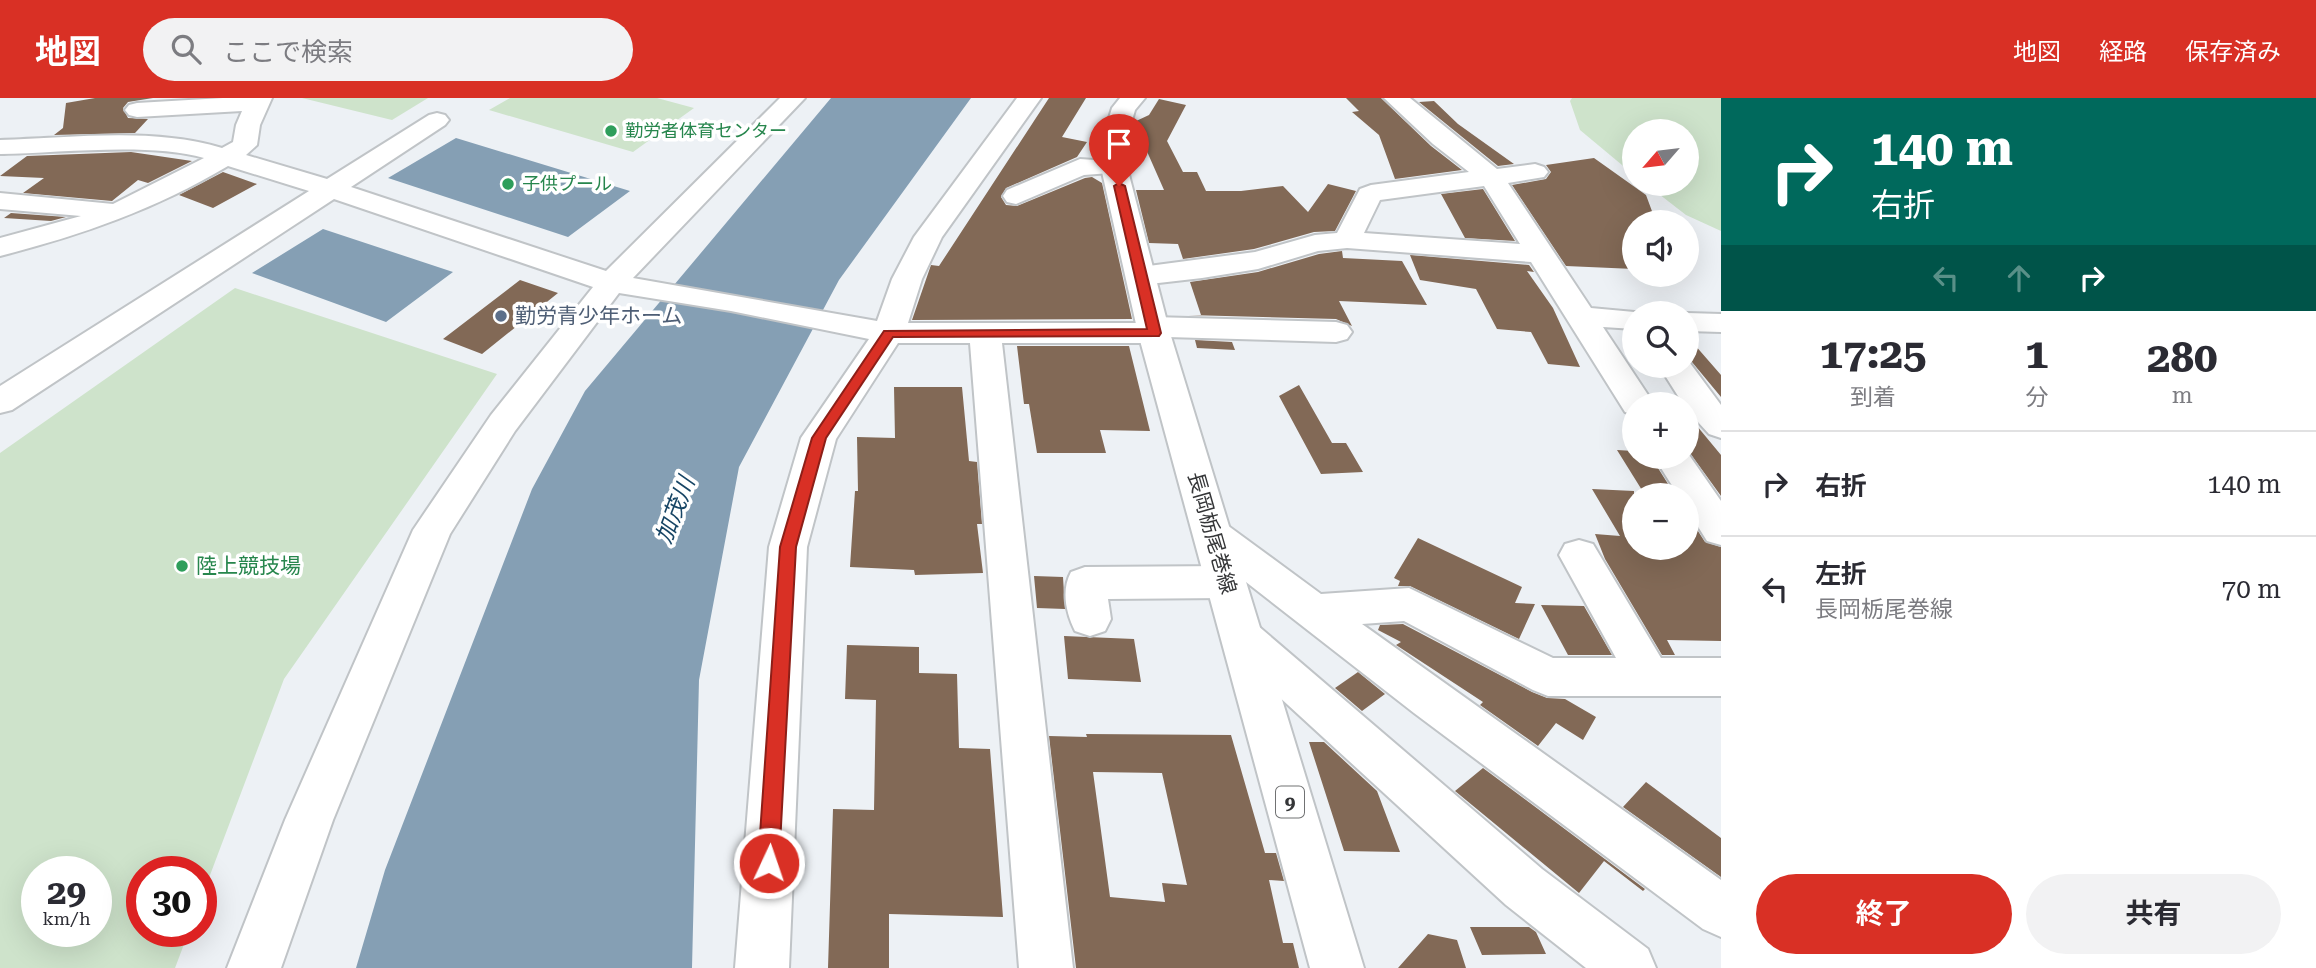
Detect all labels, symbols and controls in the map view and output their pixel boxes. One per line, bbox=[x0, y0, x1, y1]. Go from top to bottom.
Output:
search box bbox=[143, 18, 633, 81]
icon: search bbox=[167, 30, 205, 68]
text: 地図 bbox=[35, 32, 101, 71]
text: ここで検索 bbox=[223, 37, 353, 67]
text: 地図 bbox=[2013, 38, 2061, 66]
text: 経路 bbox=[2099, 38, 2147, 66]
text: 保存済み bbox=[2185, 38, 2281, 66]
pin bbox=[1089, 114, 1149, 186]
north arrow bbox=[1622, 119, 1699, 196]
map controls bbox=[1622, 119, 1699, 560]
place label: 勤労者体育センター bbox=[625, 120, 787, 141]
text: 140 m bbox=[1871, 120, 2013, 177]
marker: 勤労者体育センター bbox=[603, 123, 619, 139]
icon: arrive bbox=[1100, 125, 1138, 163]
icon: right bbox=[1756, 126, 1847, 217]
place label: 子供プール bbox=[522, 173, 612, 194]
marker: 子供プール bbox=[500, 176, 516, 192]
text: 右折 bbox=[1871, 186, 1935, 224]
button: sound bbox=[1622, 210, 1699, 287]
icon: left bbox=[1927, 259, 1965, 297]
icon: ahead bbox=[2000, 259, 2038, 297]
icon: right bbox=[2073, 259, 2111, 297]
button: search bbox=[1622, 301, 1699, 378]
place label: 勤労青少年ホーム bbox=[515, 304, 682, 328]
marker: 勤労青少年ホーム bbox=[493, 308, 509, 324]
text: 17:25 bbox=[1819, 329, 1927, 378]
text: 1 bbox=[2025, 329, 2049, 378]
text: 280 bbox=[2147, 333, 2218, 382]
text: m bbox=[2172, 382, 2193, 409]
text: 到着 bbox=[1850, 384, 1896, 411]
text: 分 bbox=[2025, 384, 2048, 411]
button: + bbox=[1622, 392, 1699, 469]
icon: right bbox=[1756, 465, 1794, 503]
street label: 長岡栃尾巻線 bbox=[1183, 469, 1241, 597]
text: 140 m bbox=[2207, 469, 2281, 499]
water label: 加茂川 bbox=[650, 470, 702, 547]
text: 右折 bbox=[1815, 471, 1867, 501]
button: − bbox=[1622, 483, 1699, 560]
place label: 陸上競技場 bbox=[196, 554, 301, 578]
marker: 陸上競技場 bbox=[174, 558, 190, 574]
text: 左折 bbox=[1815, 559, 1867, 589]
icon: left bbox=[1756, 570, 1794, 608]
text: 70 m bbox=[2222, 574, 2281, 604]
text: 長岡栃尾巻線 bbox=[1815, 596, 1953, 623]
road number: 9 bbox=[1276, 786, 1304, 818]
position arrow bbox=[732, 826, 806, 900]
speed limit sign: 30 bbox=[126, 856, 217, 947]
text: 29 bbox=[47, 872, 86, 913]
button: 終了 bbox=[1756, 874, 2012, 954]
button: 共有 bbox=[2026, 874, 2281, 954]
text: km/h bbox=[42, 908, 91, 929]

